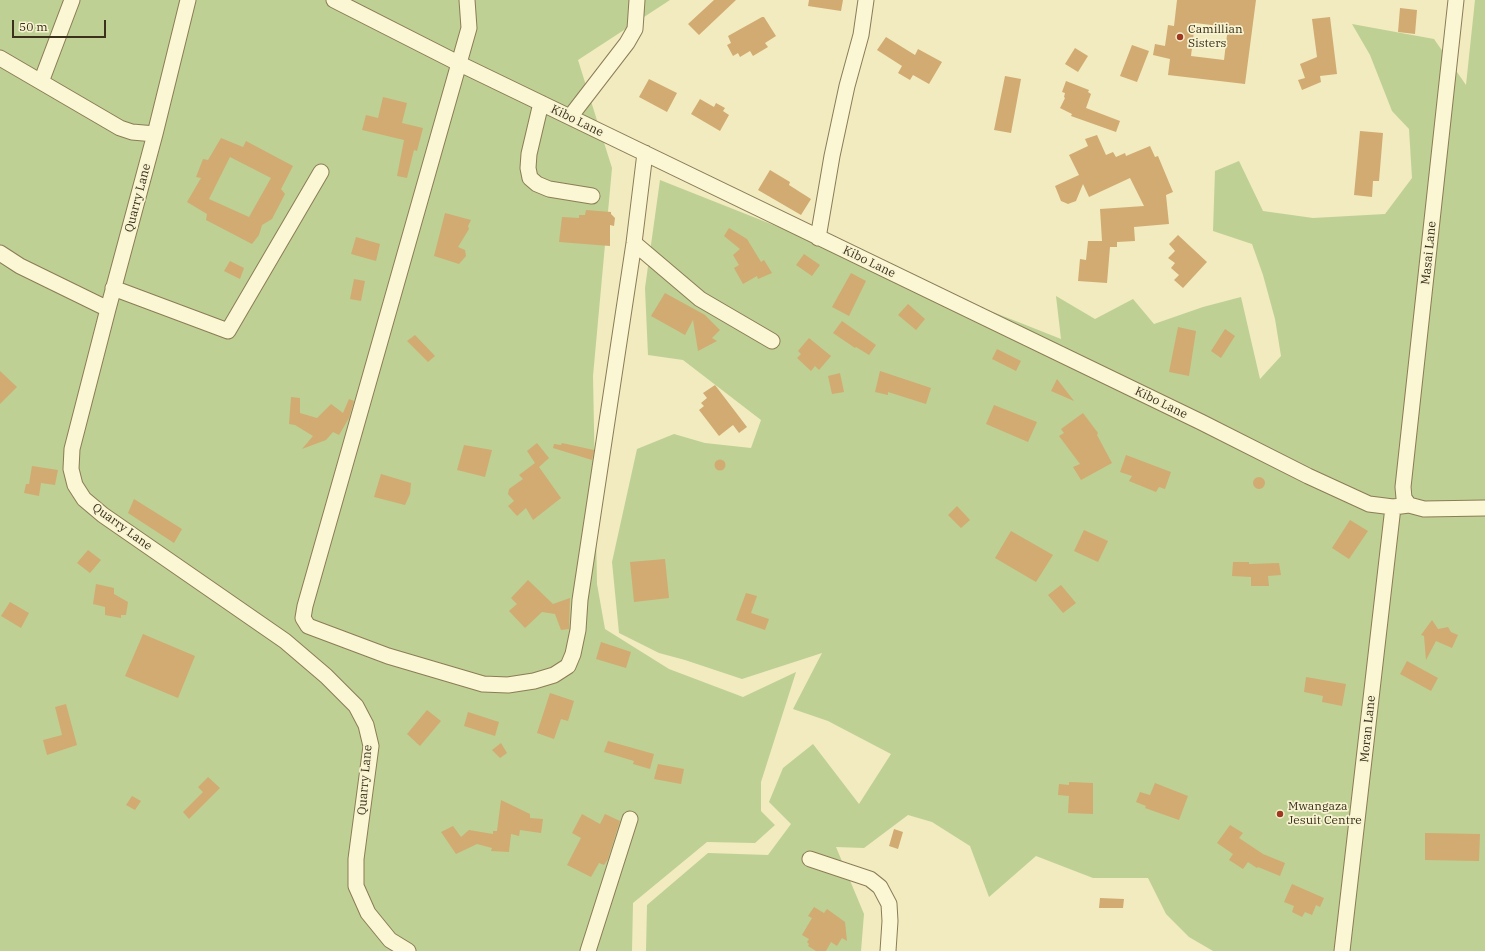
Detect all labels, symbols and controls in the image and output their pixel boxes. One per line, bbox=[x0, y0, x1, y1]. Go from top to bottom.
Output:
scale bar bbox=[14, 12, 108, 38]
text: 50 m bbox=[19, 19, 48, 34]
place label: Camillian Sisters bbox=[1188, 23, 1243, 51]
marker: Camillian Sisters bbox=[1175, 32, 1185, 42]
street label: Kibo Lane bbox=[548, 102, 606, 140]
street label: Quarry Lane bbox=[122, 162, 154, 234]
street label: Masai Lane bbox=[1419, 221, 1439, 285]
street label: Kibo Lane bbox=[840, 243, 898, 281]
street label: Kibo Lane bbox=[1132, 384, 1190, 422]
street label: Quarry Lane bbox=[89, 500, 155, 554]
street label: Moran Lane bbox=[1357, 695, 1379, 763]
street label: Quarry Lane bbox=[355, 744, 375, 816]
place label: Mwangaza Jesuit Centre bbox=[1288, 800, 1362, 828]
marker: Mwangaza Jesuit Centre bbox=[1275, 809, 1285, 819]

